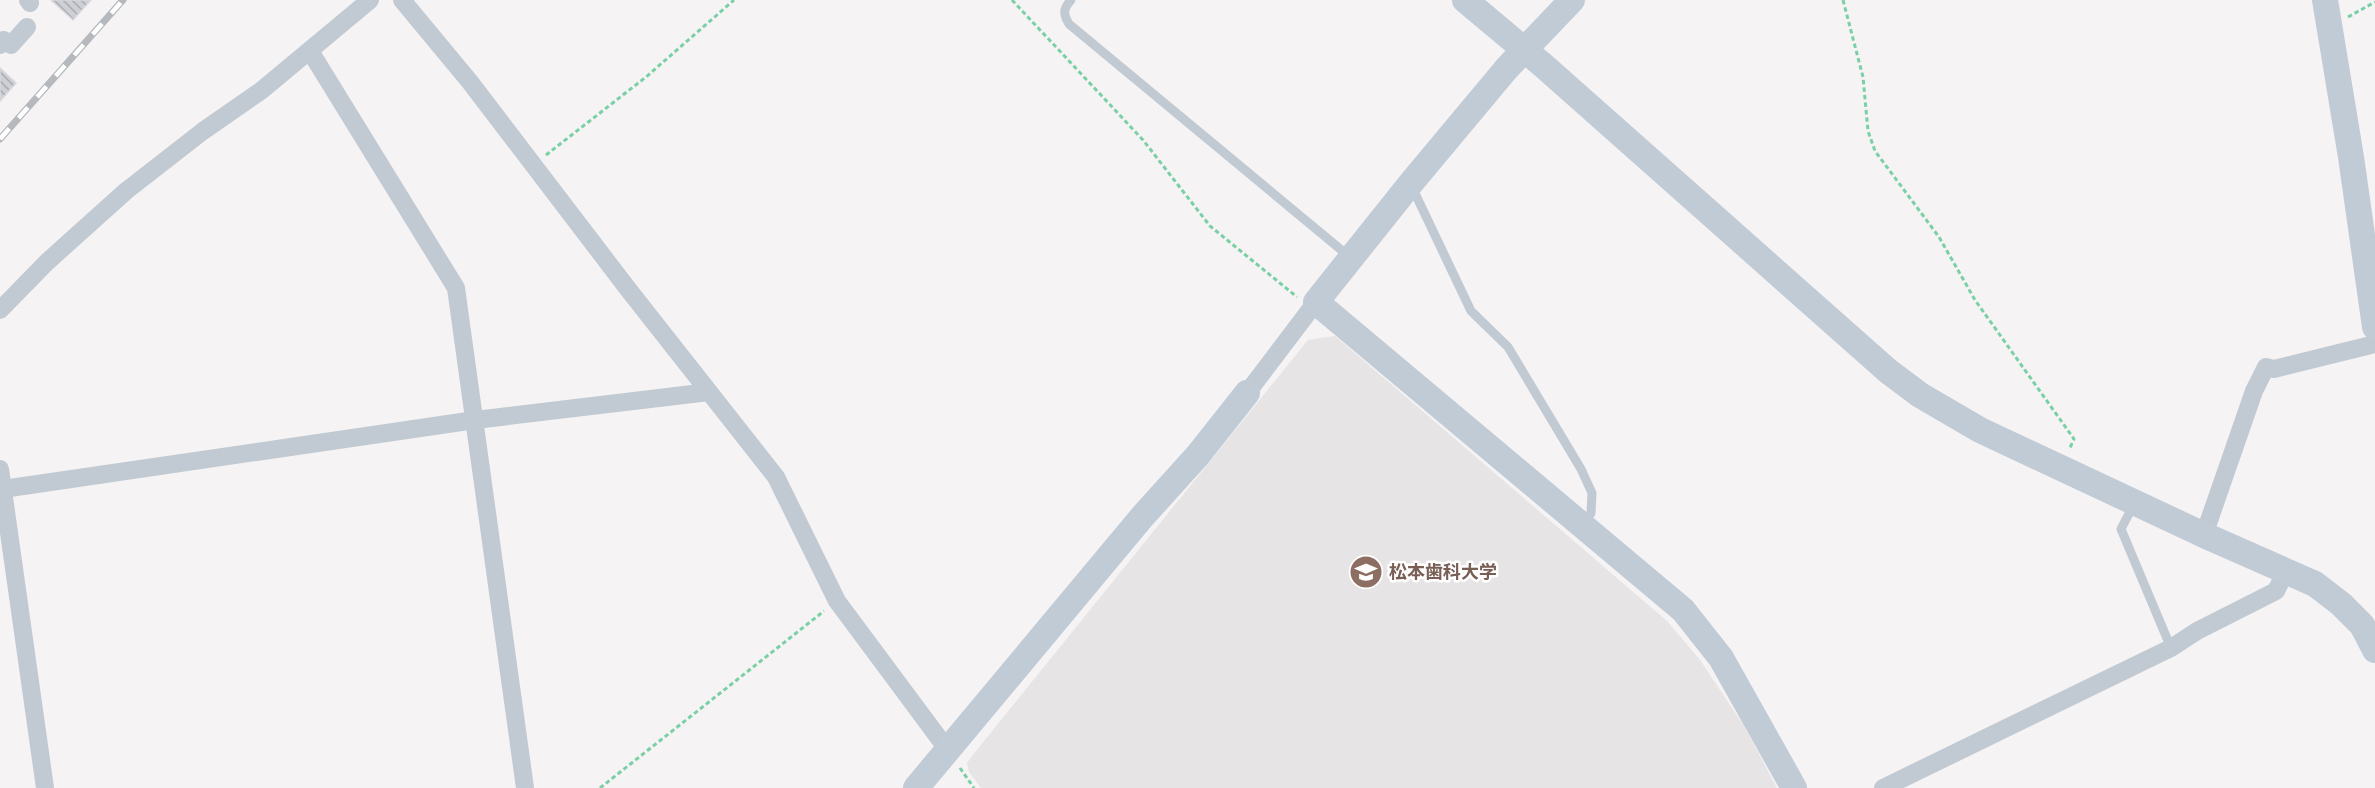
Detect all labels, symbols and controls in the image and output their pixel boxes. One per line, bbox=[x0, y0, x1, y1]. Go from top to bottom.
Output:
school or university icon: 松本歯科大学 bbox=[1348, 554, 1384, 590]
place label: 松本歯科大学 bbox=[1389, 562, 1497, 582]

